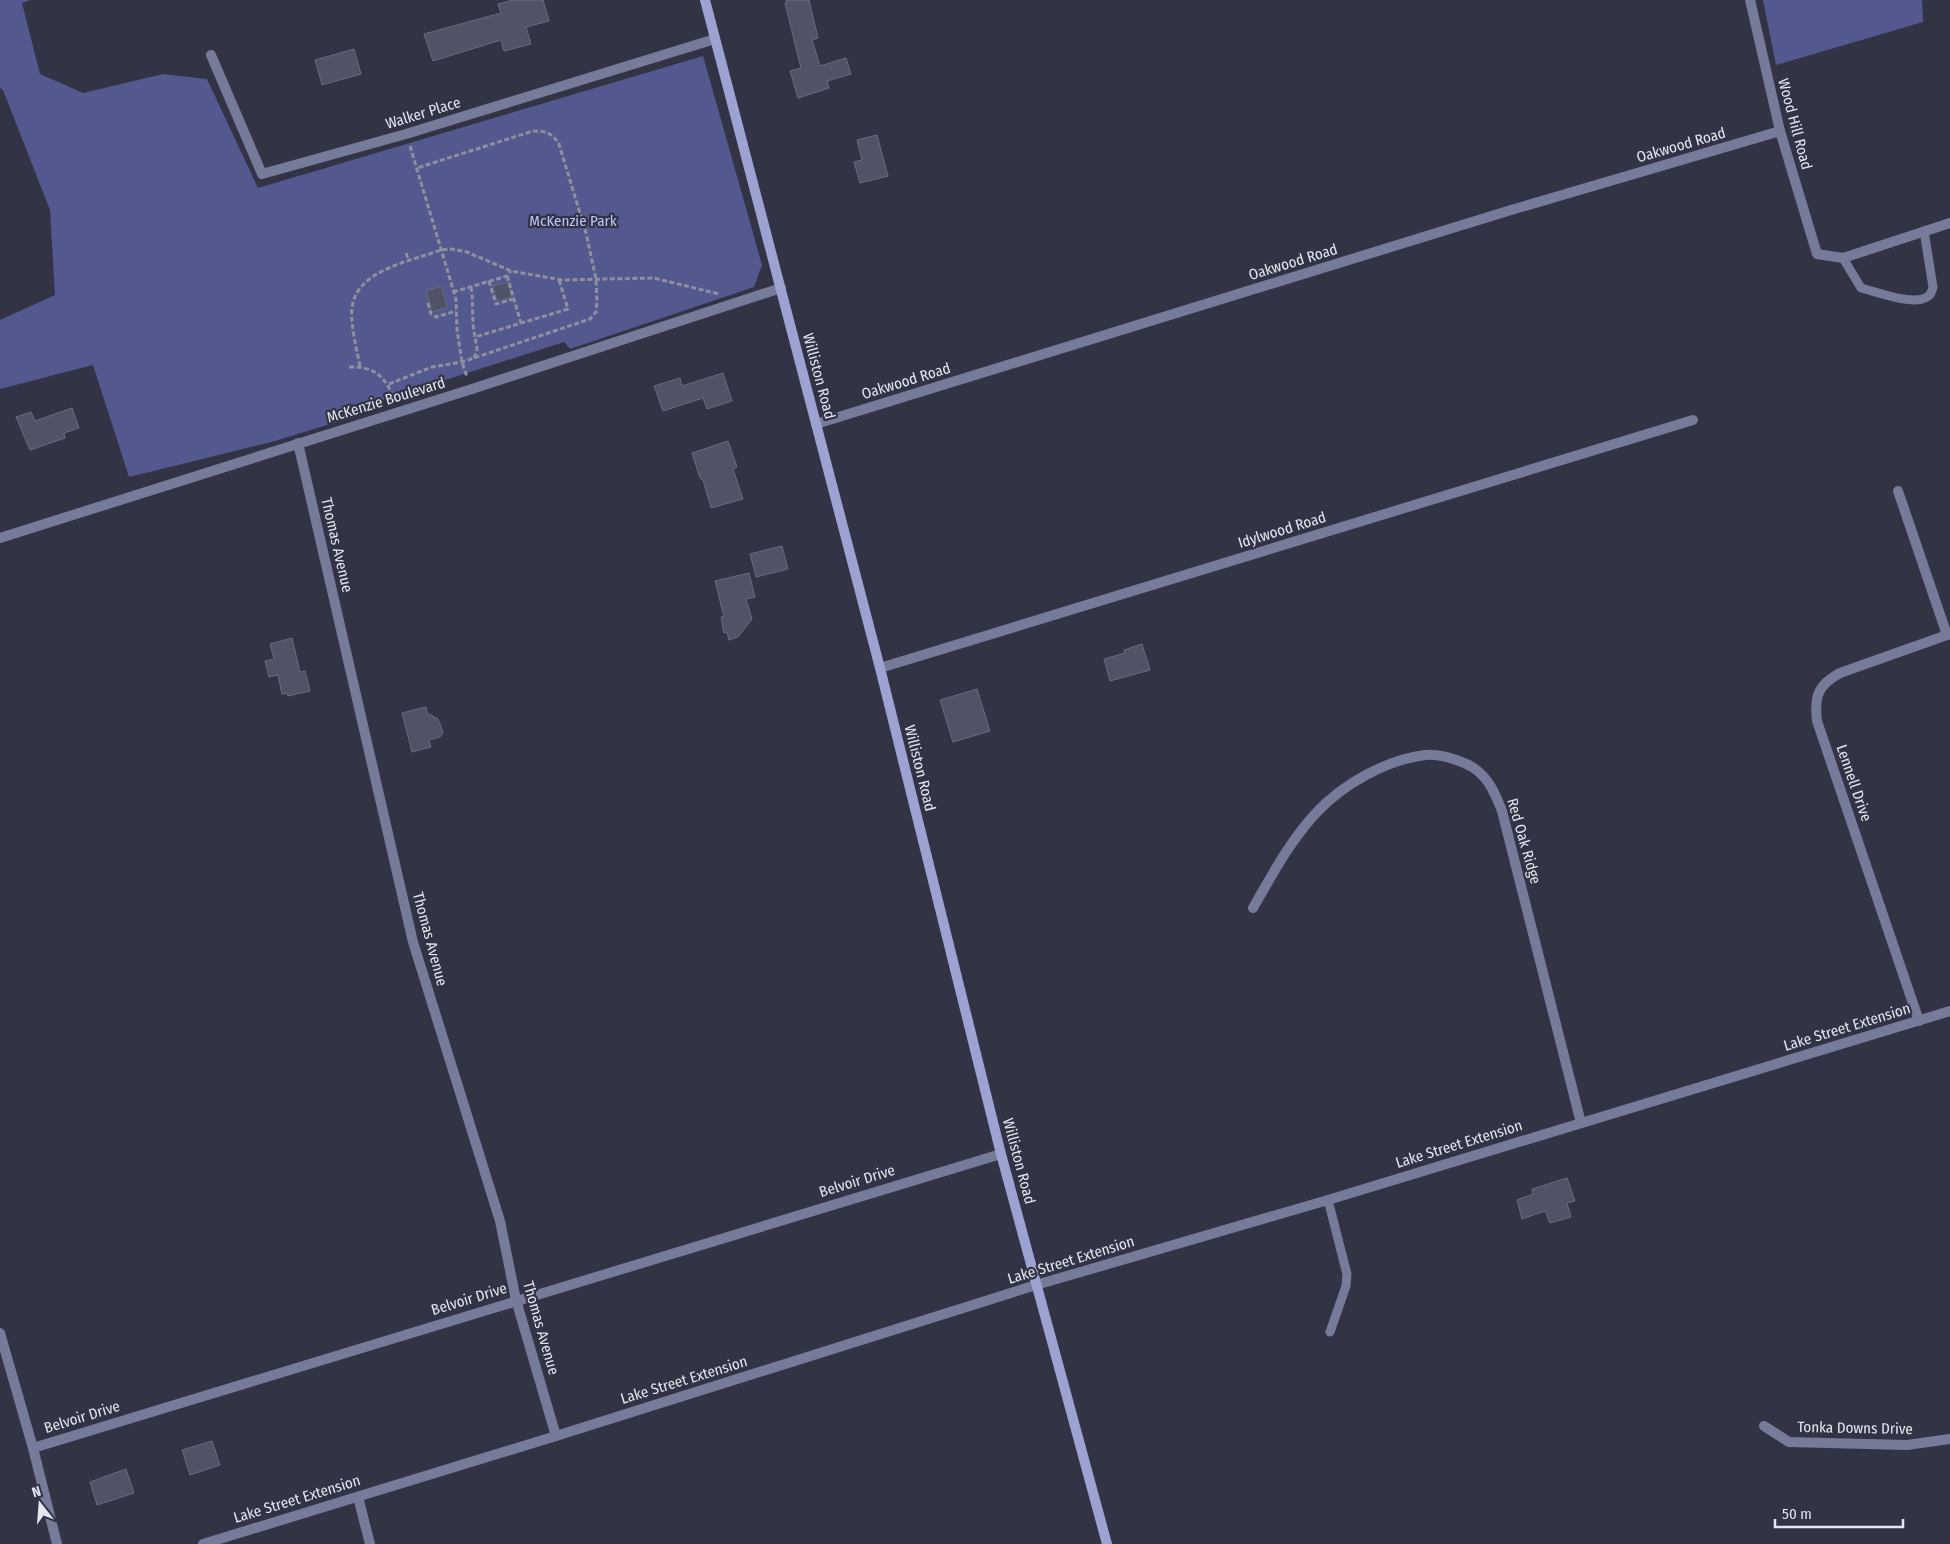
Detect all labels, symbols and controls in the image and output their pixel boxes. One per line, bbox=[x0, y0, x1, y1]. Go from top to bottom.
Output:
street label: Wood Hill Road bbox=[1774, 76, 1816, 172]
street label: Walker Place bbox=[383, 93, 463, 133]
street label: Oakwood Road bbox=[1634, 124, 1728, 166]
park label: McKenzie Park bbox=[529, 212, 617, 230]
street label: Oakwood Road bbox=[1246, 240, 1340, 284]
street label: Williston Road bbox=[799, 331, 839, 421]
street label: Oakwood Road bbox=[859, 359, 953, 403]
street label: McKenzie Boulevard bbox=[325, 373, 447, 427]
street label: Thomas Avenue bbox=[317, 496, 357, 594]
street label: Idylwood Road bbox=[1236, 508, 1328, 552]
street label: Williston Road bbox=[901, 723, 939, 813]
street label: Lennell Drive bbox=[1832, 742, 1876, 824]
street label: Red Oak Ridge bbox=[1503, 796, 1545, 886]
street label: Thomas Avenue bbox=[409, 890, 451, 988]
street label: Lake Street Extension bbox=[1781, 999, 1913, 1055]
street label: Williston Road bbox=[999, 1116, 1039, 1206]
street label: Lake Street Extension bbox=[1393, 1116, 1525, 1172]
street label: Belvoir Drive bbox=[817, 1161, 897, 1201]
street label: Lake Street Extension bbox=[1005, 1232, 1137, 1288]
street label: Belvoir Drive bbox=[429, 1279, 509, 1319]
street label: Thomas Avenue bbox=[519, 1279, 563, 1377]
street label: Lake Street Extension bbox=[618, 1352, 750, 1408]
street label: Belvoir Drive bbox=[42, 1397, 122, 1437]
street label: Tonka Downs Drive bbox=[1797, 1418, 1913, 1438]
street label: Lake Street Extension bbox=[231, 1471, 363, 1527]
north arrow bbox=[15, 1479, 65, 1529]
text: N bbox=[30, 1483, 43, 1501]
scale bar bbox=[1775, 1496, 1902, 1528]
text: 50 m bbox=[1782, 1505, 1812, 1523]

